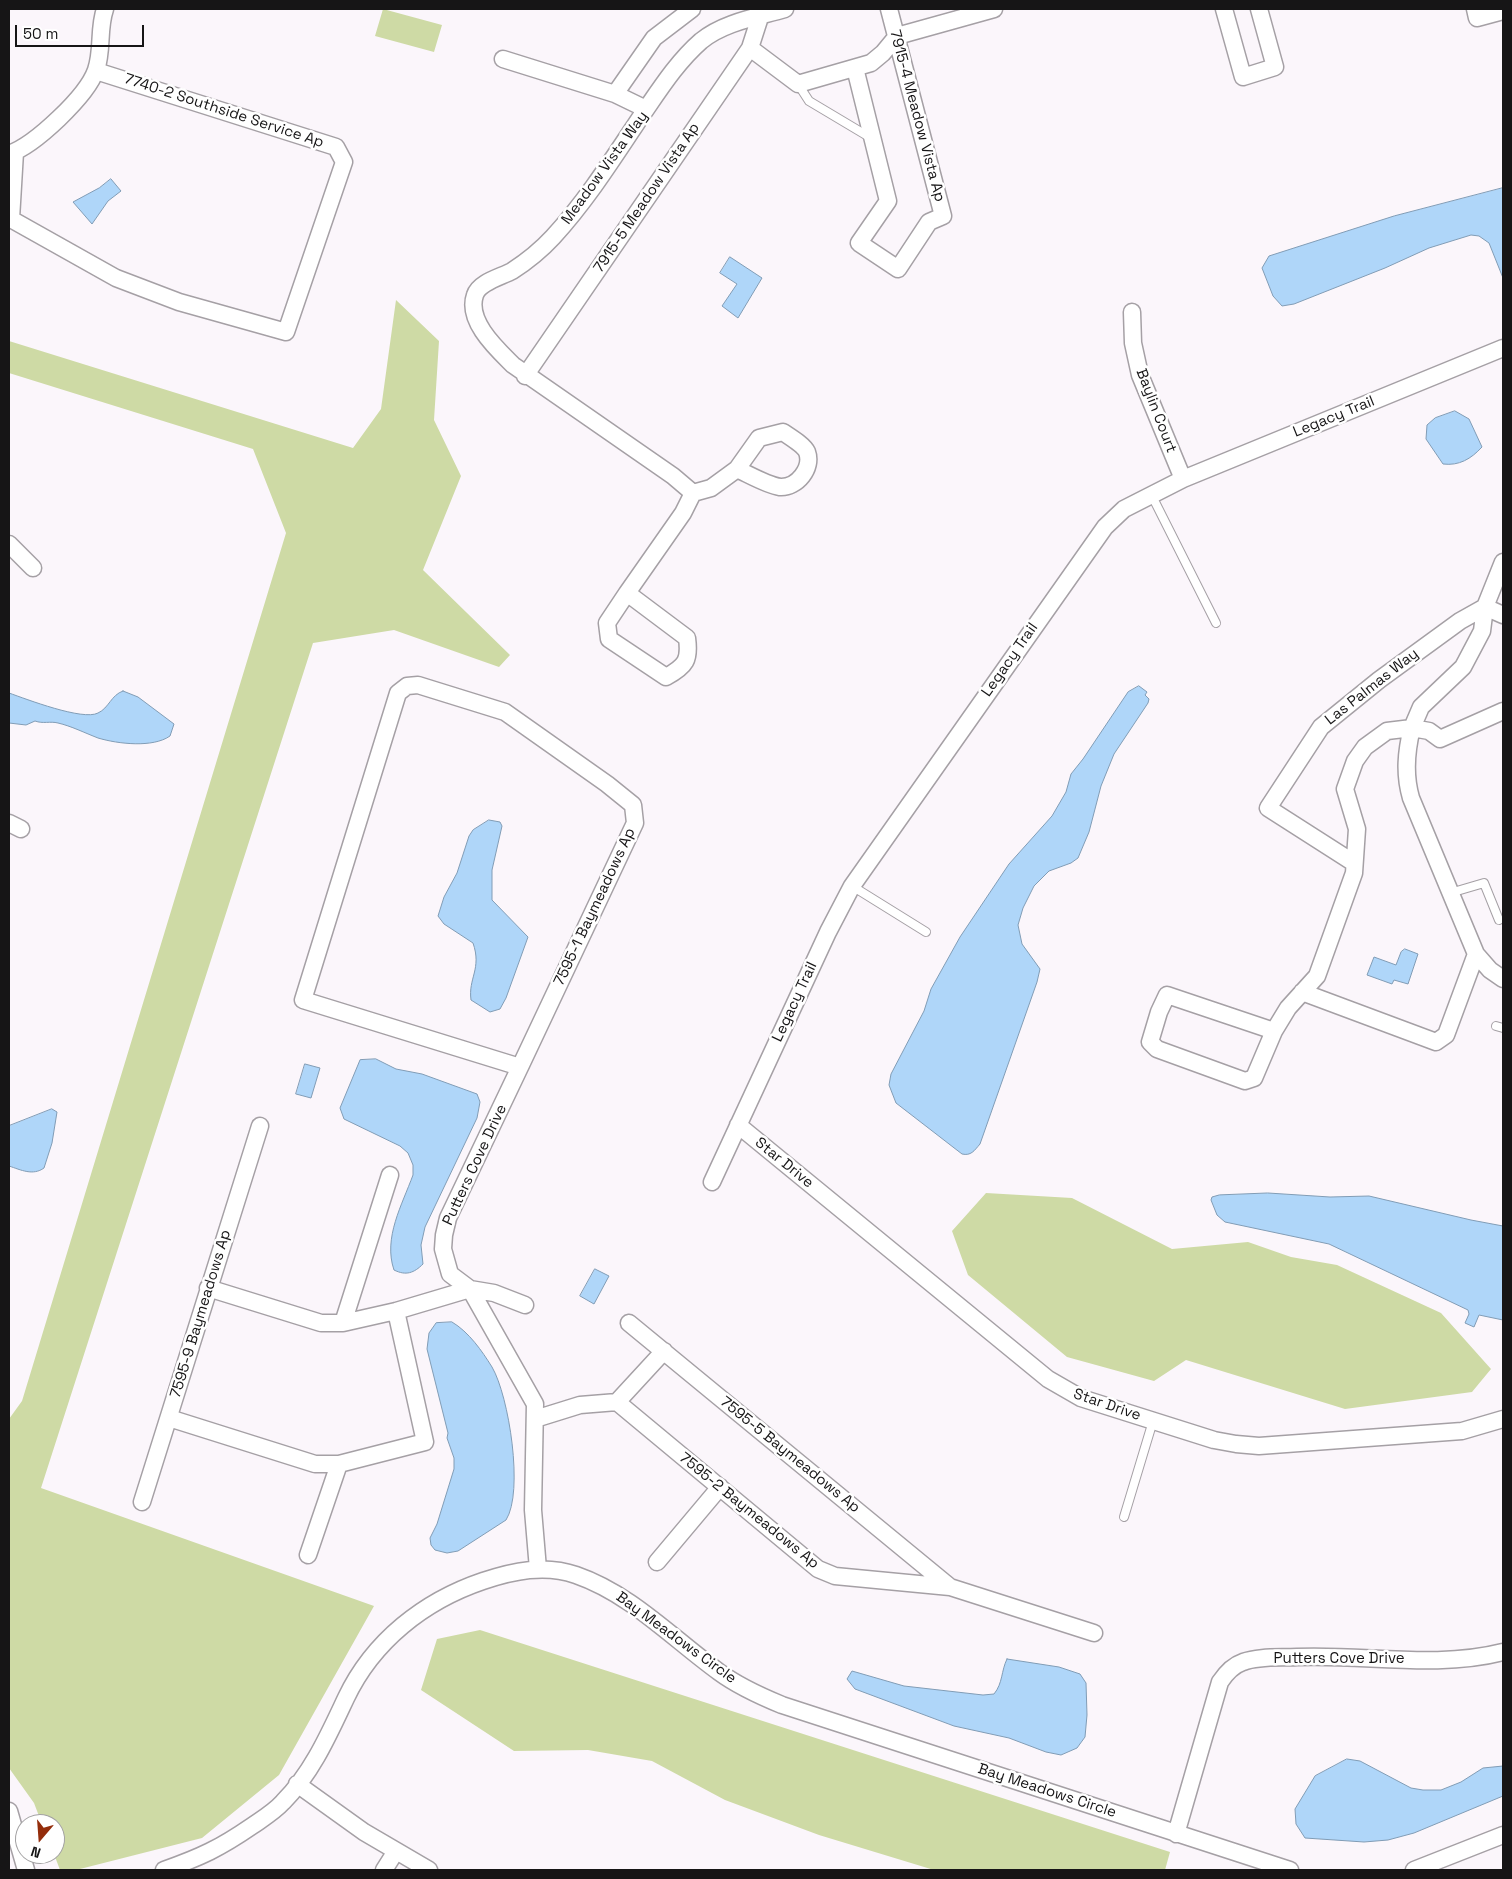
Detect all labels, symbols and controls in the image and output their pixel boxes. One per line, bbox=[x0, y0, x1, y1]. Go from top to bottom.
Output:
scale bar bbox=[18, 15, 146, 47]
text: 50 m bbox=[23, 24, 58, 43]
street label: 7915-4 Meadow Vista Ap bbox=[885, 28, 949, 204]
street label: 7740-2 Southside Service Ap bbox=[122, 70, 326, 152]
street label: Meadow Vista Way bbox=[558, 108, 652, 228]
street label: 7915-5 Meadow Vista Ap bbox=[590, 120, 704, 276]
street label: Baylin Court bbox=[1132, 366, 1180, 456]
street label: Legacy Trail bbox=[1291, 393, 1377, 441]
street label: Legacy Trail bbox=[978, 620, 1042, 700]
street label: Las Palmas Way bbox=[1322, 645, 1422, 729]
street label: 7595-1 Baymeadows Ap bbox=[551, 825, 639, 989]
street label: Legacy Trail bbox=[769, 959, 821, 1045]
street label: Putters Cove Drive bbox=[439, 1102, 511, 1228]
street label: Star Drive bbox=[751, 1134, 817, 1192]
street label: 7595-9 Baymeadows Ap bbox=[167, 1228, 235, 1400]
street label: Star Drive bbox=[1071, 1385, 1143, 1425]
street label: 7595-5 Baymeadows Ap bbox=[716, 1393, 864, 1517]
street label: 7595-2 Baymeadows Ap bbox=[675, 1449, 823, 1573]
street label: Bay Meadows Circle bbox=[612, 1588, 740, 1688]
street label: Putters Cove Drive bbox=[1273, 1650, 1405, 1668]
street label: Bay Meadows Circle bbox=[976, 1760, 1118, 1822]
north arrow bbox=[15, 1814, 65, 1864]
text: N bbox=[28, 1842, 43, 1862]

